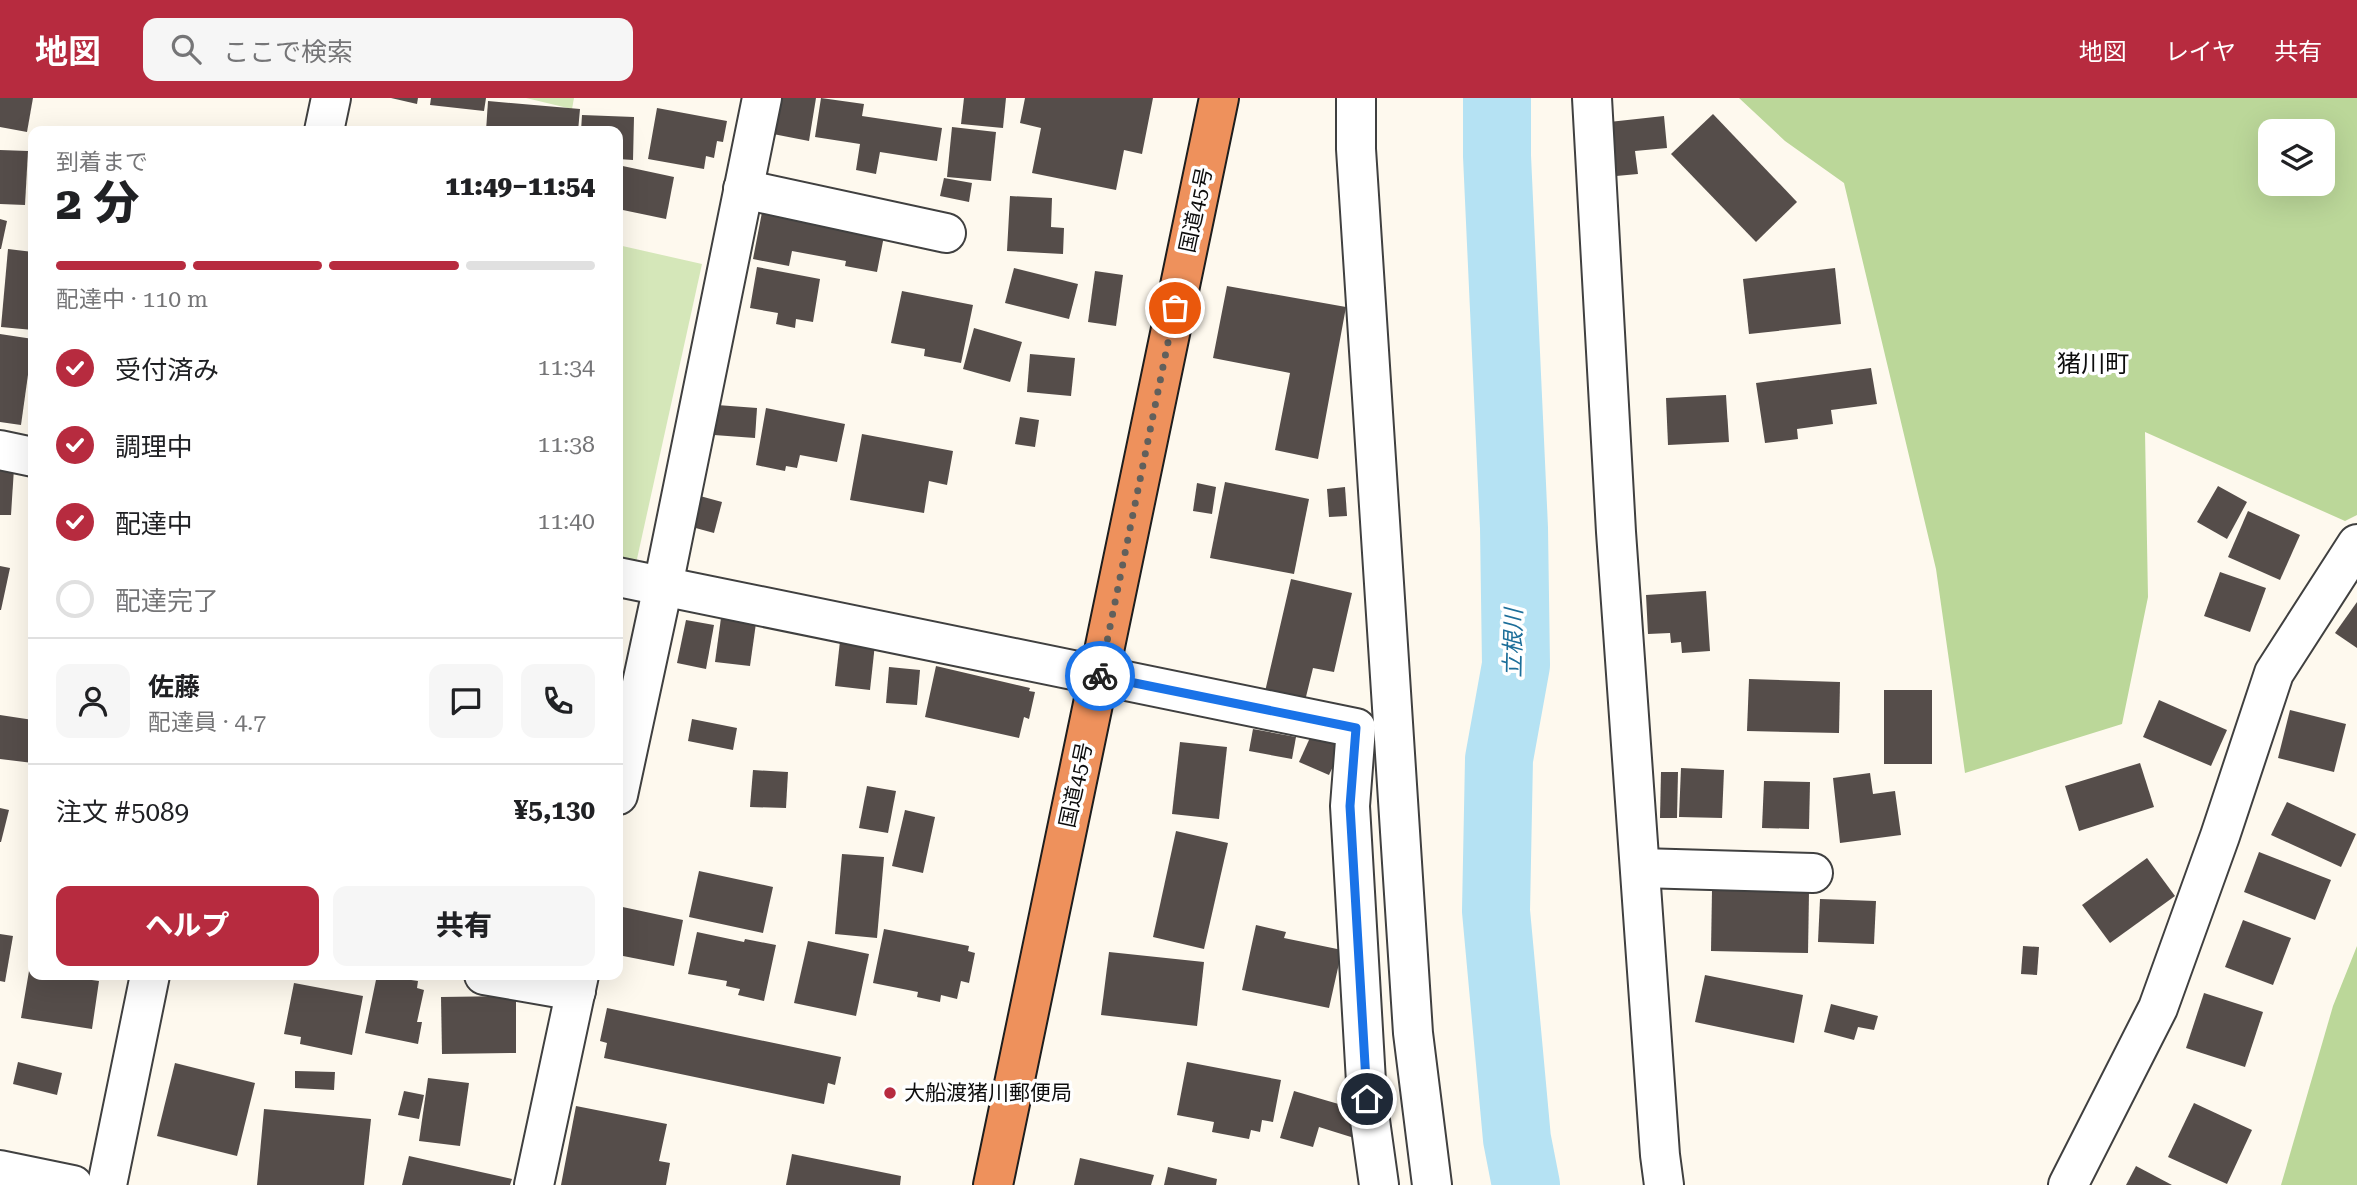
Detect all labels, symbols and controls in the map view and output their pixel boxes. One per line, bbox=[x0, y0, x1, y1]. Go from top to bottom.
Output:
search box bbox=[143, 18, 633, 81]
icon: search bbox=[167, 30, 205, 68]
text: 地図 bbox=[35, 32, 101, 71]
text: ここで検索 bbox=[223, 37, 353, 67]
text: 地図 bbox=[2079, 38, 2127, 66]
text: レイヤ bbox=[2165, 38, 2236, 66]
text: 共有 bbox=[2274, 38, 2322, 66]
map controls bbox=[2258, 119, 2335, 196]
button: layers bbox=[2258, 119, 2335, 196]
text: 到着まで bbox=[56, 149, 148, 176]
street label: 国道45号 bbox=[1175, 165, 1217, 255]
text: 11:49–11:54 bbox=[445, 171, 595, 201]
text: 2 分 bbox=[56, 176, 139, 230]
pin bbox=[1145, 278, 1205, 338]
text: 配達中 · 110 m bbox=[56, 286, 208, 313]
icon: bag bbox=[1156, 289, 1194, 327]
icon: check bbox=[56, 349, 94, 387]
district label: 猪川町 bbox=[2057, 350, 2129, 378]
text: 11:34 bbox=[538, 354, 595, 381]
text: 受付済み bbox=[115, 355, 219, 385]
icon: check bbox=[56, 426, 94, 464]
text: 11:38 bbox=[538, 431, 595, 458]
text: 調理中 bbox=[115, 432, 193, 462]
icon: check bbox=[56, 503, 94, 541]
text: 11:40 bbox=[538, 508, 595, 535]
text: 配達中 bbox=[115, 509, 193, 539]
text: 配達完了 bbox=[115, 586, 219, 616]
water label: 立根川 bbox=[1499, 605, 1528, 678]
courier bbox=[1065, 641, 1135, 711]
icon: bike bbox=[1081, 657, 1119, 695]
button: person bbox=[56, 664, 130, 738]
button: chat bbox=[429, 664, 503, 738]
button: phone bbox=[521, 664, 595, 738]
text: 佐藤 bbox=[148, 672, 200, 702]
text: 配達員 · 4.7 bbox=[148, 709, 266, 736]
street label: 国道45号 bbox=[1055, 740, 1097, 830]
text: ¥5,130 bbox=[514, 795, 595, 825]
text: 注文 #5089 bbox=[56, 797, 189, 827]
button: ヘルプ bbox=[56, 886, 319, 966]
button: 共有 bbox=[333, 886, 595, 966]
pin bbox=[1337, 1069, 1397, 1129]
icon: home bbox=[1348, 1080, 1386, 1118]
place label: 大船渡猪川郵便局 bbox=[904, 1081, 1072, 1105]
marker: 大船渡猪川郵便局 bbox=[882, 1085, 898, 1101]

